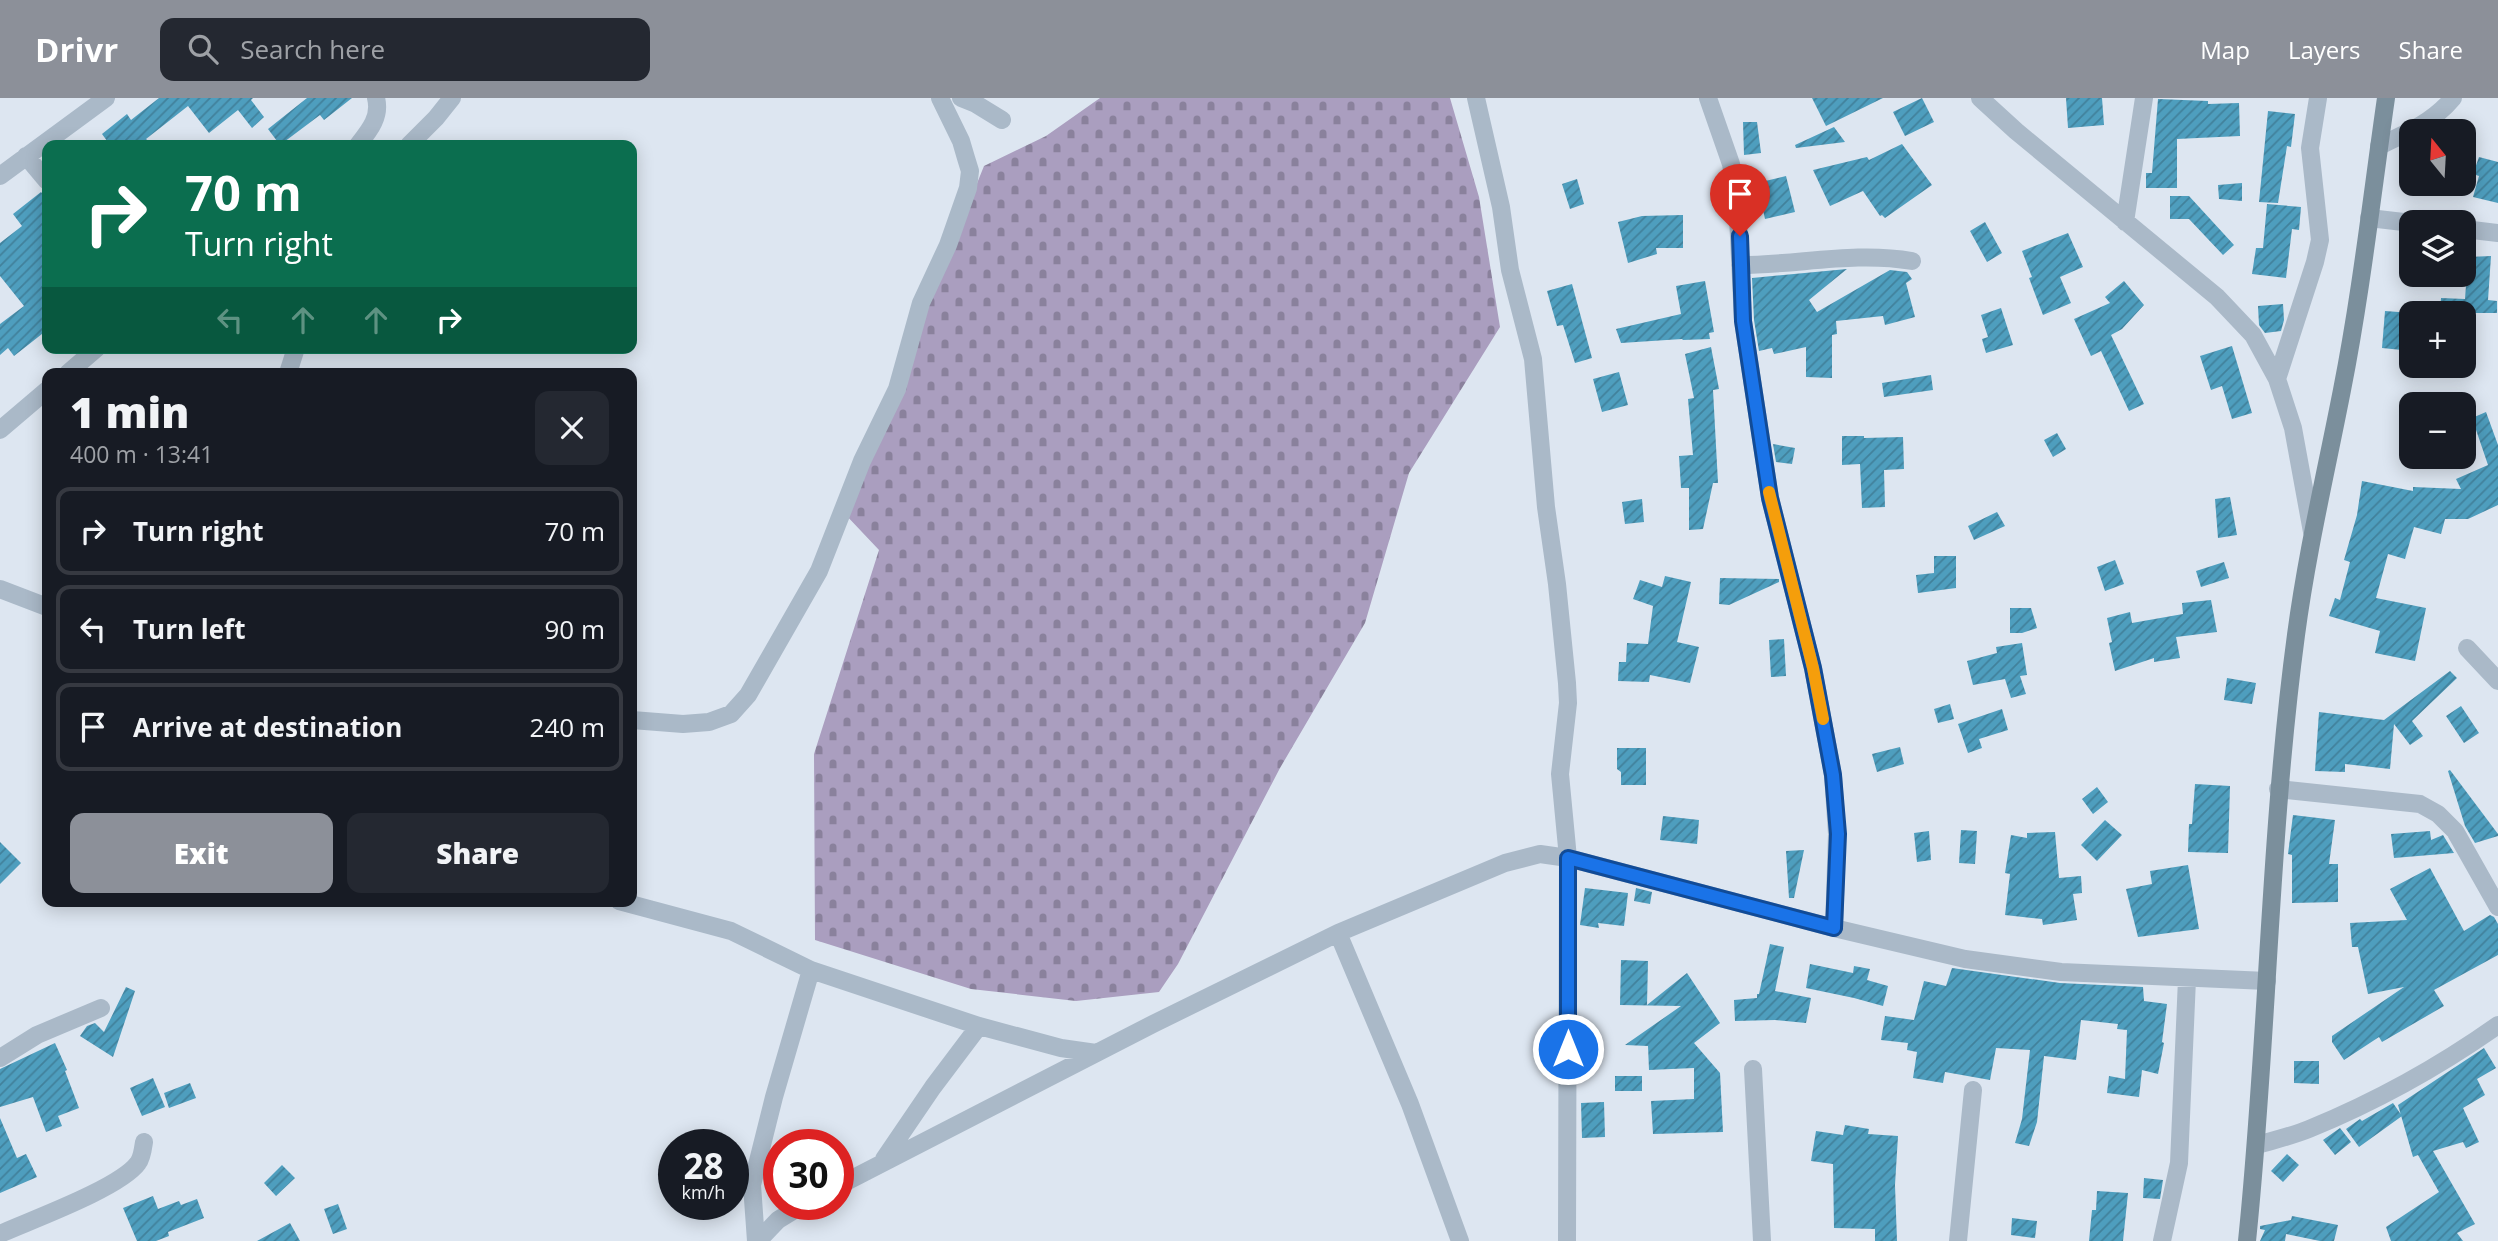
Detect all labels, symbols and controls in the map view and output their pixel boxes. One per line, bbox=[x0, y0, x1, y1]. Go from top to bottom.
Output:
search box bbox=[160, 18, 650, 81]
text: Drivr bbox=[35, 27, 118, 72]
icon: search bbox=[184, 30, 222, 68]
text: Search here bbox=[240, 31, 385, 67]
text: Map bbox=[2200, 33, 2250, 66]
text: Layers bbox=[2288, 33, 2361, 66]
text: Share bbox=[2399, 33, 2463, 66]
north arrow bbox=[2399, 119, 2476, 196]
map controls bbox=[2399, 119, 2476, 469]
text: 70 m bbox=[185, 159, 302, 225]
pin bbox=[1710, 164, 1770, 236]
icon: right bbox=[70, 168, 161, 259]
icon: arrive bbox=[1721, 175, 1759, 213]
button: layers bbox=[2399, 210, 2476, 287]
text: Turn right bbox=[185, 222, 333, 265]
icon: left bbox=[211, 301, 249, 339]
icon: ahead bbox=[284, 301, 322, 339]
icon: ahead bbox=[357, 301, 395, 339]
icon: right bbox=[430, 301, 468, 339]
button: + bbox=[2399, 301, 2476, 378]
text: 1 min bbox=[70, 383, 189, 440]
button: close bbox=[535, 391, 609, 465]
button: − bbox=[2399, 392, 2476, 469]
text: 400 m · 13:41 bbox=[70, 438, 213, 470]
icon: right bbox=[74, 512, 112, 550]
text: Turn right bbox=[133, 513, 264, 549]
text: 70 m bbox=[544, 513, 605, 549]
icon: left bbox=[74, 610, 112, 648]
text: Turn left bbox=[133, 611, 245, 647]
text: 90 m bbox=[544, 611, 605, 647]
icon: arrive bbox=[74, 708, 112, 746]
text: Arrive at destination bbox=[133, 709, 402, 745]
text: 240 m bbox=[530, 709, 605, 745]
button: Exit bbox=[70, 813, 333, 893]
button: Share bbox=[347, 813, 609, 893]
position arrow bbox=[1531, 1012, 1605, 1086]
speed limit sign: 30 bbox=[763, 1129, 854, 1220]
text: 28 bbox=[683, 1142, 724, 1189]
text: km/h bbox=[682, 1180, 725, 1204]

